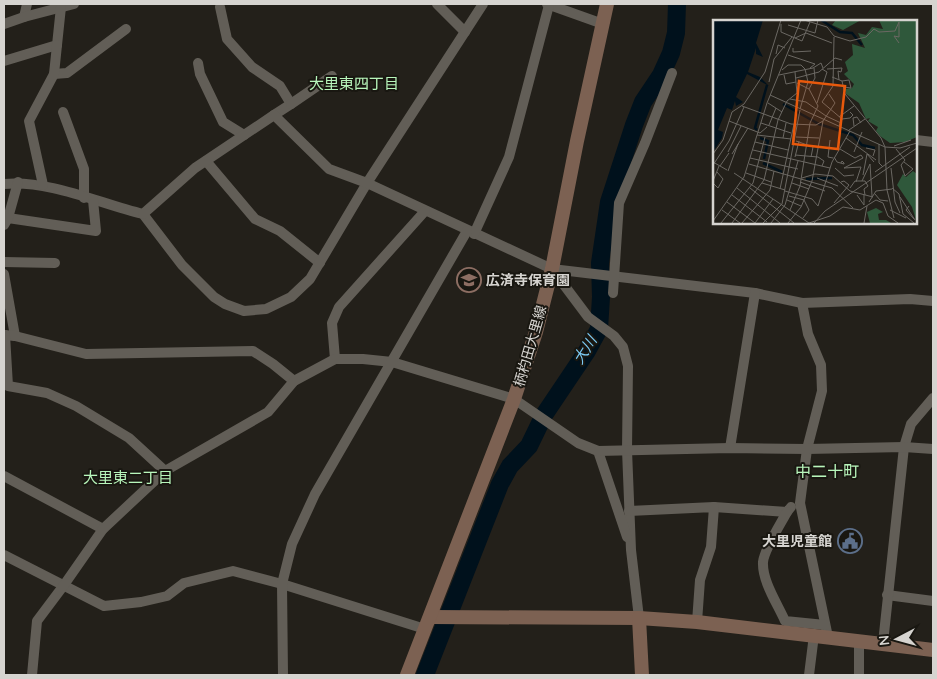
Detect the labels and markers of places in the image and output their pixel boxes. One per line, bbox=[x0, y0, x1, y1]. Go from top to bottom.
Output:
school or university icon: 広済寺保育園 bbox=[456, 267, 482, 293]
place label: 広済寺保育園 bbox=[486, 271, 570, 289]
public building icon: 大里児童館 bbox=[837, 528, 863, 554]
place label: 大里児童館 bbox=[762, 532, 832, 550]

